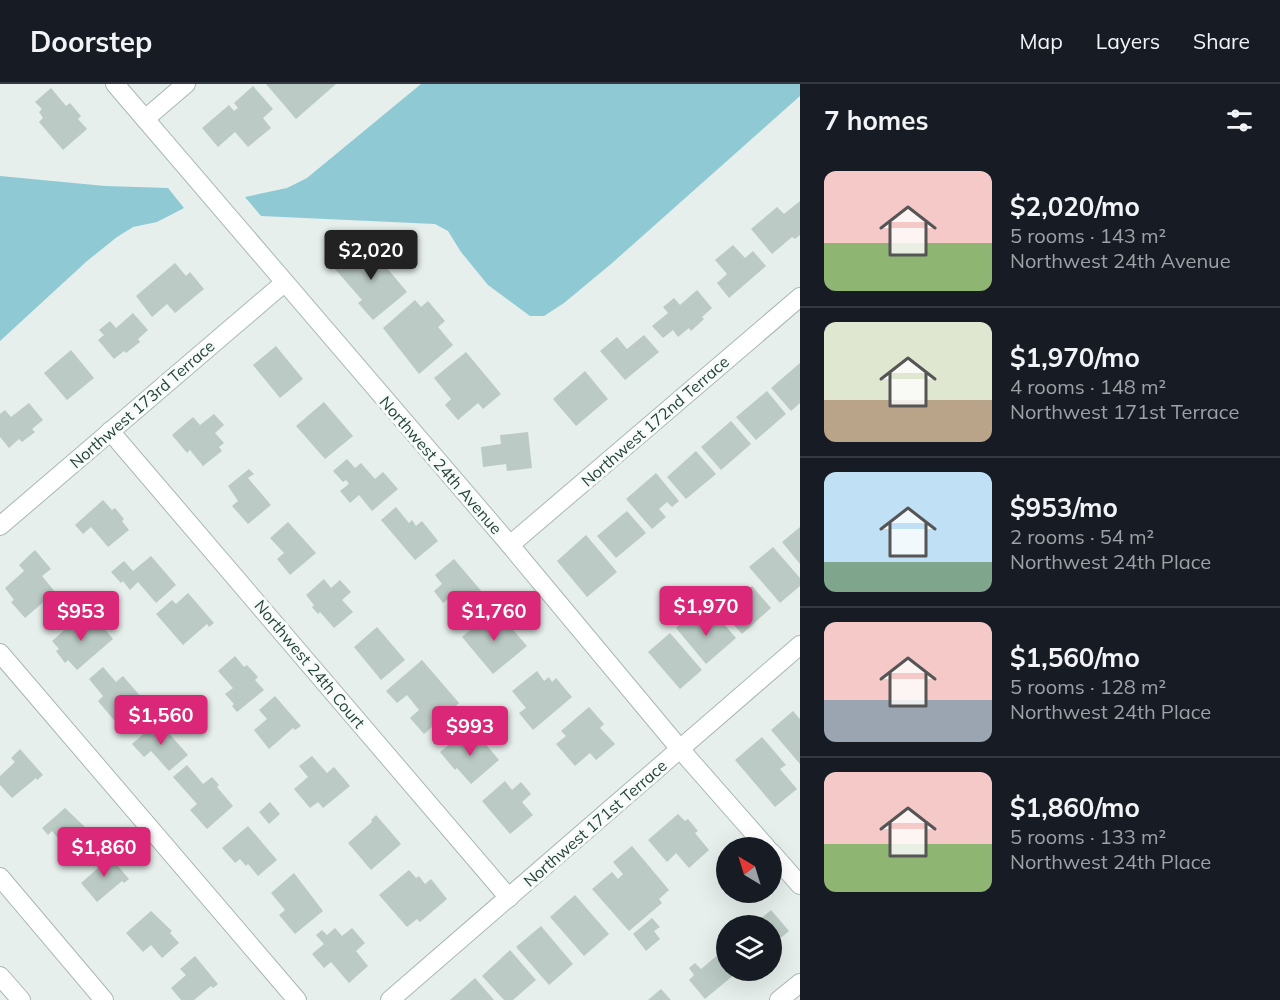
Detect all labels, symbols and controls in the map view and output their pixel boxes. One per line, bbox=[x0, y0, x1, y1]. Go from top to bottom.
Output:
text: Doorstep bbox=[30, 24, 152, 59]
text: Map bbox=[1020, 28, 1063, 54]
text: Layers bbox=[1096, 28, 1160, 54]
text: Share bbox=[1193, 28, 1250, 54]
text: 7 homes bbox=[824, 104, 928, 137]
icon: filters bbox=[1223, 104, 1256, 137]
text: $2,020/mo bbox=[1010, 190, 1140, 223]
icon: home bbox=[872, 195, 944, 267]
text: 5 rooms · 143 m² bbox=[1010, 223, 1166, 248]
pin: $2,020 bbox=[322, 230, 420, 281]
text: $2,020 bbox=[339, 237, 403, 262]
text: Northwest 24th Avenue bbox=[1010, 248, 1231, 273]
street label: Northwest 173rd Terrace bbox=[65, 336, 219, 472]
text: $1,970/mo bbox=[1010, 341, 1140, 374]
icon: home bbox=[872, 346, 944, 418]
street label: Northwest 172nd Terrace bbox=[577, 351, 733, 491]
text: 4 rooms · 148 m² bbox=[1010, 374, 1166, 399]
street label: Northwest 24th Avenue bbox=[376, 392, 506, 538]
text: Northwest 171st Terrace bbox=[1010, 399, 1239, 424]
text: $953/mo bbox=[1010, 491, 1118, 524]
icon: home bbox=[872, 496, 944, 568]
text: 2 rooms · 54 m² bbox=[1010, 524, 1154, 549]
text: Northwest 24th Place bbox=[1010, 549, 1211, 574]
pin: $1,970 bbox=[657, 586, 755, 637]
pin: $953 bbox=[45, 591, 117, 642]
pin: $1,760 bbox=[445, 591, 543, 642]
text: $1,970 bbox=[674, 593, 738, 618]
street label: Northwest 24th Court bbox=[251, 596, 370, 733]
text: $953 bbox=[57, 598, 105, 623]
text: $1,760 bbox=[462, 598, 526, 623]
text: $1,560/mo bbox=[1010, 641, 1140, 674]
icon: home bbox=[872, 646, 944, 718]
text: 5 rooms · 128 m² bbox=[1010, 674, 1166, 699]
pin: $1,560 bbox=[112, 695, 210, 746]
text: Northwest 24th Place bbox=[1010, 699, 1211, 724]
text: $1,560 bbox=[129, 702, 193, 727]
pin: $993 bbox=[434, 706, 506, 757]
text: $993 bbox=[446, 713, 494, 738]
street label: Northwest 171st Terrace bbox=[519, 755, 671, 891]
text: $1,860/mo bbox=[1010, 791, 1140, 824]
icon: home bbox=[872, 796, 944, 868]
text: 5 rooms · 133 m² bbox=[1010, 824, 1166, 849]
pin: $1,860 bbox=[55, 827, 153, 878]
text: $1,860 bbox=[72, 834, 136, 859]
north arrow bbox=[716, 837, 782, 903]
map controls bbox=[716, 837, 782, 981]
text: Northwest 24th Place bbox=[1010, 849, 1211, 874]
button: layers bbox=[716, 915, 782, 981]

